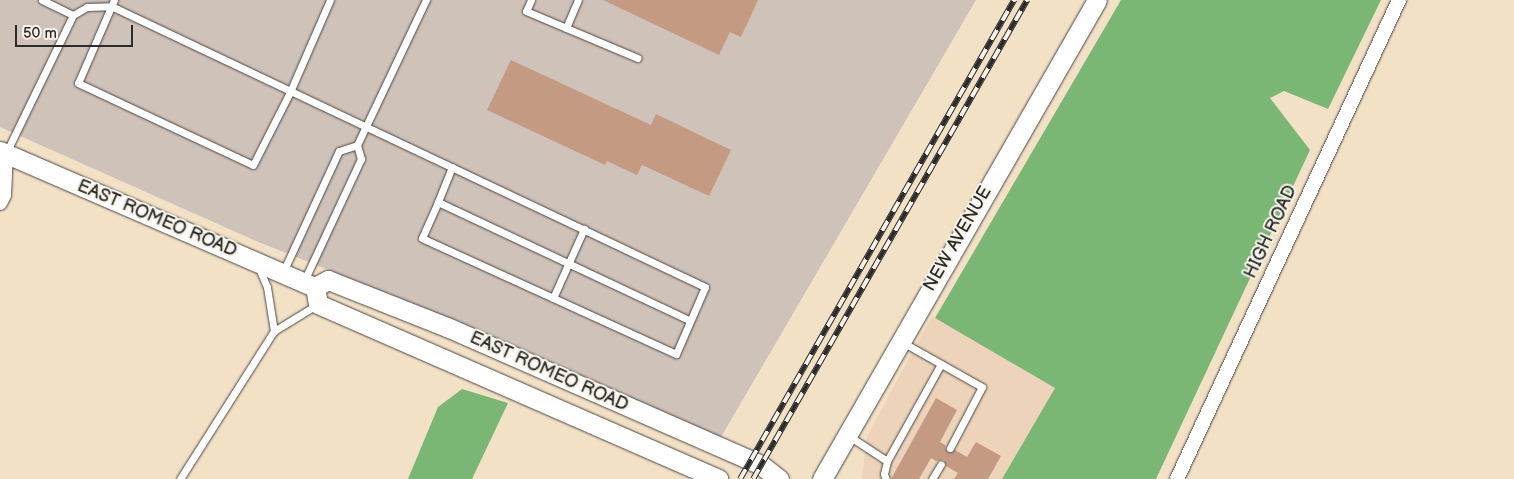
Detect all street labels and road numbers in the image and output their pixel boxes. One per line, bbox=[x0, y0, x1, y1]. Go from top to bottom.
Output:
street label: EAST ROMEO ROAD bbox=[74, 176, 240, 262]
street label: HIGH ROAD bbox=[1240, 182, 1302, 282]
street label: NEW AVENUE bbox=[919, 183, 997, 295]
street label: EAST ROMEO ROAD bbox=[466, 327, 632, 417]

